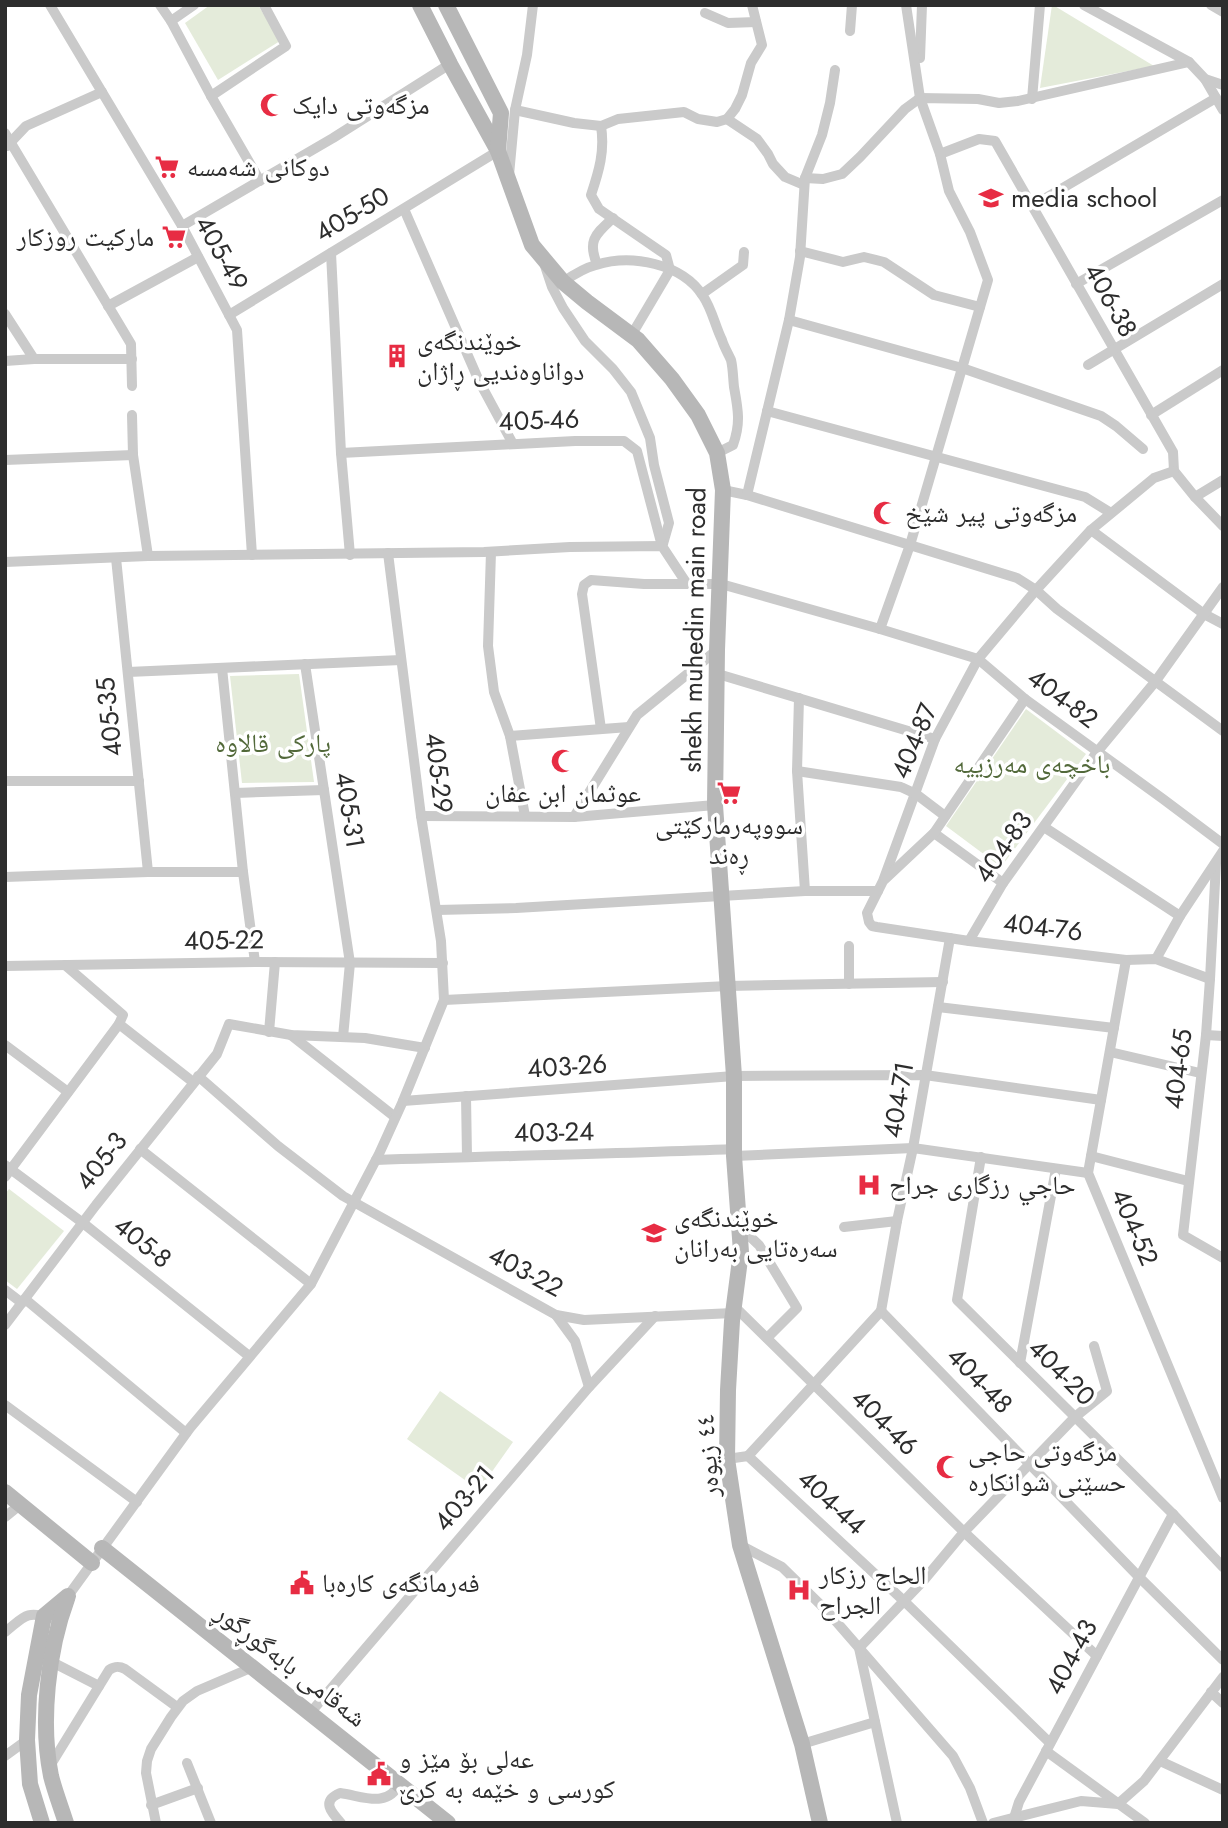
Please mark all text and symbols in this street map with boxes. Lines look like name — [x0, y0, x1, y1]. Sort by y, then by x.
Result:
place label: مزگەوتی دایک — [292, 86, 430, 124]
mosque icon: مزگەوتی دایک — [258, 91, 286, 119]
place label: دوکانی شەمسە — [187, 148, 330, 186]
supermarket icon: دوکانی شەمسە — [153, 153, 181, 181]
street label: 405-50 — [307, 177, 397, 251]
place label: media school — [1011, 179, 1157, 217]
school or university icon: media school — [977, 184, 1005, 212]
street label: 405-49 — [186, 208, 258, 298]
place label: ماركيت روزكار — [16, 218, 154, 256]
supermarket icon: ماركيت روزكار — [160, 223, 188, 251]
street label: 406-38 — [1075, 256, 1147, 344]
place label: خوێندنگەی دواناوەندیی ڕاژان — [417, 322, 584, 391]
building icon: خوێندنگەی دواناوەندیی ڕاژان — [383, 342, 411, 370]
street label: 405-46 — [498, 400, 580, 440]
street label: shekh muhedin main road — [673, 487, 715, 773]
place label: مزگەوتی پیر شێخ — [905, 494, 1077, 532]
mosque icon: مزگەوتی پیر شێخ — [871, 499, 899, 527]
street label: 404-82 — [1019, 659, 1107, 737]
street label: 405-35 — [86, 675, 132, 759]
street label: 404-87 — [881, 697, 947, 785]
park label: پارکی قالاوە — [215, 724, 331, 762]
street label: 405-29 — [415, 731, 463, 815]
park label: باخچەی مەرزییە — [954, 745, 1110, 783]
mosque icon: عوثمان ابن عفان — [549, 747, 577, 775]
street label: 405-31 — [325, 769, 375, 851]
place label: عوثمان ابن عفان — [485, 774, 641, 812]
supermarket icon: سووپەرمارکێتی ڕەند — [715, 779, 743, 807]
street label: 404-83 — [965, 803, 1041, 891]
place label: سووپەرمارکێتی ڕەند — [655, 806, 803, 875]
street label: 404-76 — [1001, 903, 1085, 951]
street label: 405-22 — [183, 920, 265, 960]
street label: 404-65 — [1154, 1026, 1202, 1112]
street label: 403-26 — [526, 1044, 608, 1088]
street label: 404-71 — [873, 1059, 923, 1141]
street label: 403-24 — [513, 1112, 595, 1152]
street label: 405-3 — [66, 1124, 136, 1198]
place label: حاجي رزگارى جراح — [889, 1166, 1075, 1206]
hospital icon: حاجي رزگارى جراح — [855, 1171, 883, 1199]
street label: 404-52 — [1102, 1182, 1168, 1272]
place label: خوێندنگەی سەرەتایی بەرانان — [674, 1199, 838, 1267]
street label: 405-8 — [106, 1207, 180, 1277]
school or university icon: خوێندنگەی سەرەتایی بەرانان — [640, 1219, 668, 1247]
street label: 403-22 — [482, 1235, 570, 1307]
street label: 404-20 — [1020, 1330, 1104, 1414]
street label: 404-48 — [938, 1338, 1022, 1422]
street label: 404-46 — [843, 1380, 927, 1464]
street label: ٤٤ زیوەر — [685, 1413, 729, 1500]
place label: مزگەوتی حاجی حسێنی شوانکارە — [968, 1433, 1126, 1501]
mosque icon: مزگەوتی حاجی حسێنی شوانکارە — [934, 1453, 962, 1481]
street label: 403-21 — [424, 1457, 504, 1539]
street label: 404-44 — [789, 1460, 875, 1544]
place label: الحاج رزكار الجراح — [818, 1556, 926, 1624]
place label: فەرمانگەی کارەبا — [322, 1564, 480, 1602]
public building icon: فەرمانگەی کارەبا — [288, 1569, 316, 1597]
hospital icon: الحاج رزكار الجراح — [785, 1576, 813, 1604]
street label: شەقامی بابەگوڕگوڕ — [206, 1593, 375, 1737]
street label: 404-43 — [1035, 1612, 1107, 1702]
place label: عەلی بۆ مێز و کورسی و خێمە بە کرێ — [399, 1740, 615, 1808]
public building icon: عەلی بۆ مێز و کورسی و خێمە بە کرێ — [365, 1760, 393, 1788]

